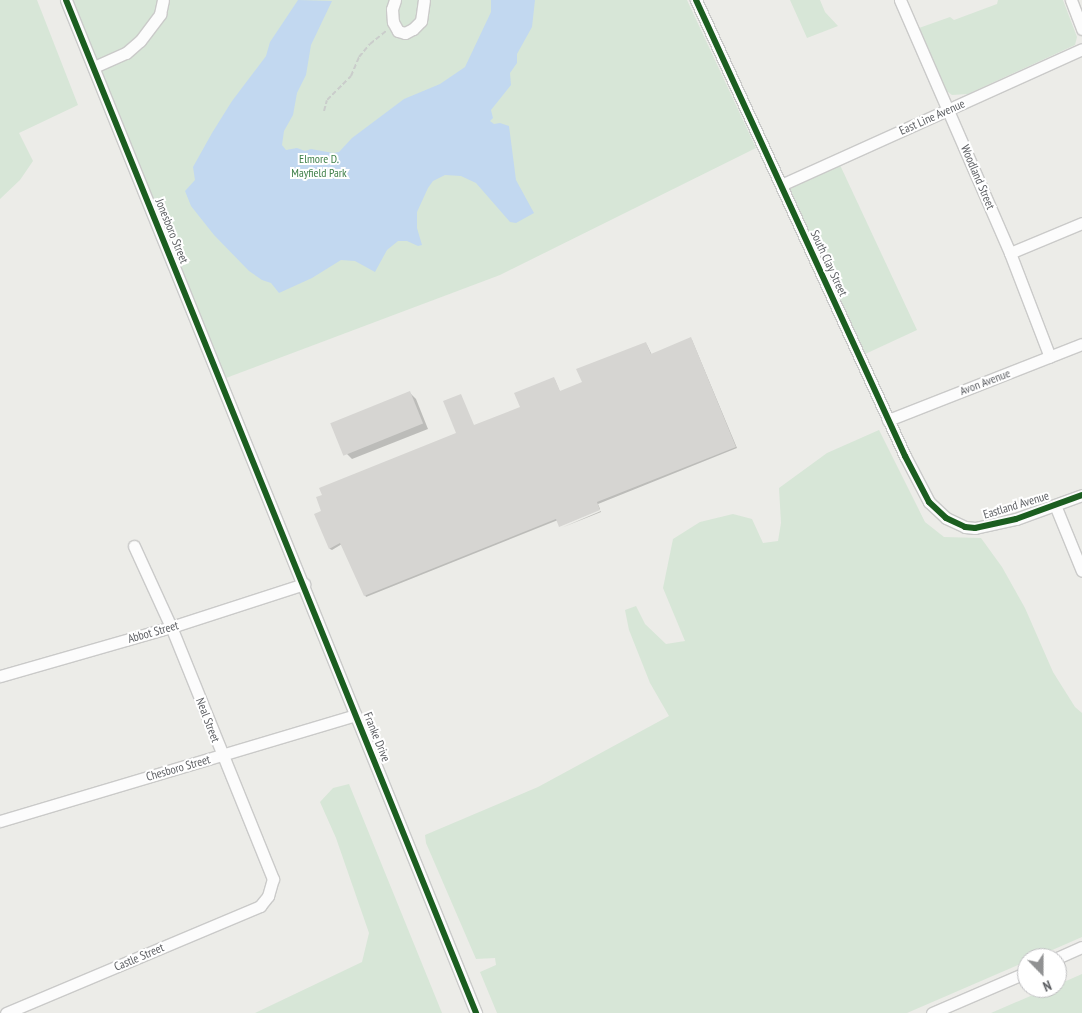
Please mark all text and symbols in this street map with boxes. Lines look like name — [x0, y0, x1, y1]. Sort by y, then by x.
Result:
street label: East Line Avenue — [897, 96, 967, 138]
street label: Woodland Street — [958, 143, 998, 211]
park label: Elmore D. Mayfield Park — [291, 152, 347, 180]
street label: Jonesboro Street — [152, 196, 192, 266]
street label: South Clay Street — [807, 227, 851, 299]
street label: Avon Avenue — [958, 366, 1012, 398]
street label: Eastland Avenue — [981, 488, 1051, 522]
street label: Abbot Street — [126, 618, 180, 646]
street label: Neal Street — [193, 696, 223, 744]
street label: Franke Drive — [361, 710, 393, 764]
street label: Chesboro Street — [144, 752, 212, 784]
street label: Castle Street — [112, 940, 166, 974]
north arrow — [1017, 948, 1067, 998]
text: N — [1040, 976, 1054, 996]

